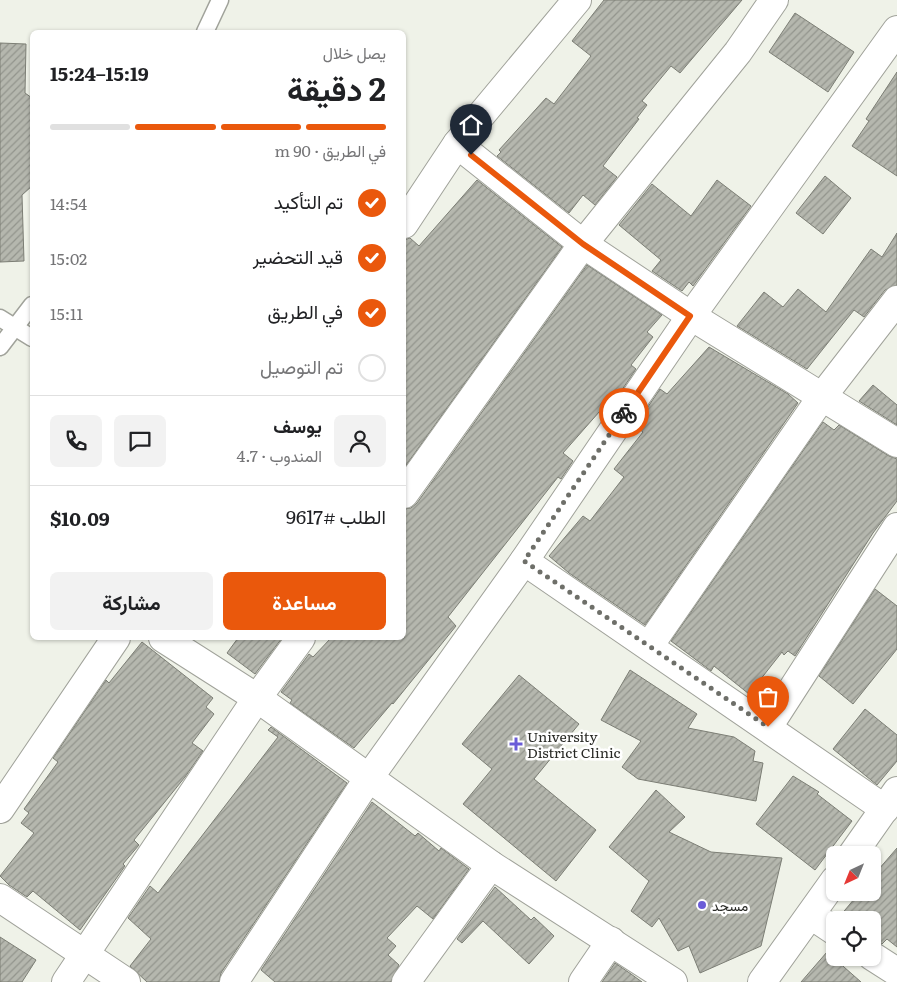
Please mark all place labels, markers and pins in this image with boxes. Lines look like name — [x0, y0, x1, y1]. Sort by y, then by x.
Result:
pin — [450, 104, 492, 155]
pin — [747, 676, 789, 727]
place label: University District Clinic — [527, 726, 621, 762]
marker: University District Clinic — [509, 737, 523, 751]
place label: مسجد — [712, 895, 748, 915]
marker: مسجد — [696, 899, 708, 911]

